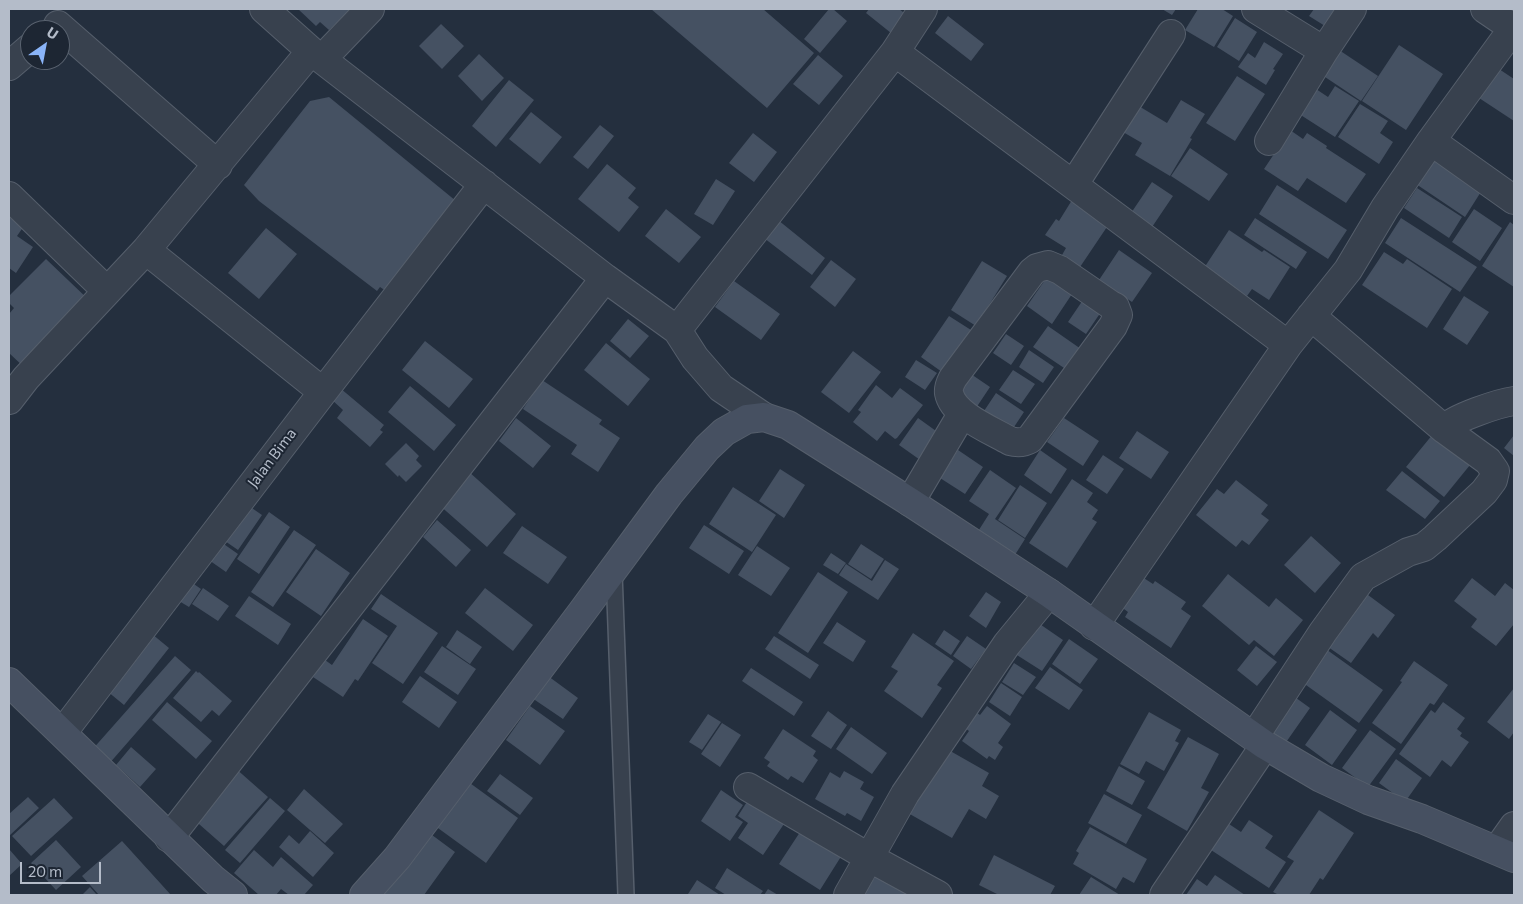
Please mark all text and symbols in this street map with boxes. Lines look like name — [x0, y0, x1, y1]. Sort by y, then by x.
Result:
north arrow — [20, 20, 70, 70]
text: U — [44, 23, 62, 43]
street label: Jalan Bima — [244, 425, 300, 491]
scale bar — [22, 852, 104, 884]
text: 20 m — [28, 862, 62, 880]

